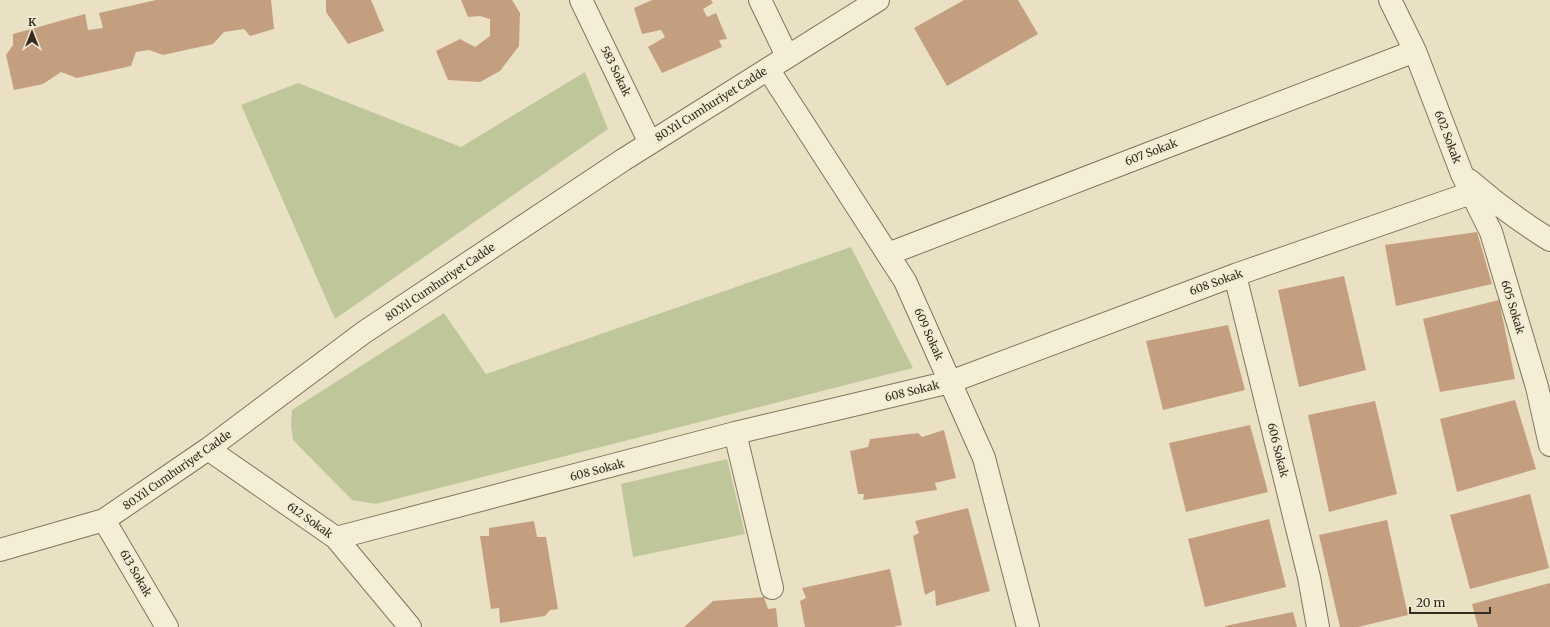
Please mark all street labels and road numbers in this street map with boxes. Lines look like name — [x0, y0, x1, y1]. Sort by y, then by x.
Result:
street label: 583 Sokak — [598, 44, 634, 98]
street label: 80.Yıl Cumhuriyet Cadde — [652, 64, 770, 144]
street label: 602 Sokak — [1432, 109, 1464, 165]
street label: 607 Sokak — [1123, 136, 1179, 168]
street label: 80.Yıl Cumhuriyet Cadde — [382, 240, 498, 324]
street label: 608 Sokak — [1187, 266, 1245, 298]
street label: 605 Sokak — [1498, 279, 1528, 336]
street label: 609 Sokak — [911, 306, 947, 362]
street label: 608 Sokak — [883, 377, 941, 405]
street label: 606 Sokak — [1264, 421, 1292, 479]
street label: 80.Yıl Cumhuriyet Cadde — [120, 427, 234, 513]
street label: 608 Sokak — [568, 456, 626, 484]
street label: 612 Sokak — [284, 499, 336, 541]
street label: 613 Sokak — [117, 547, 155, 599]

